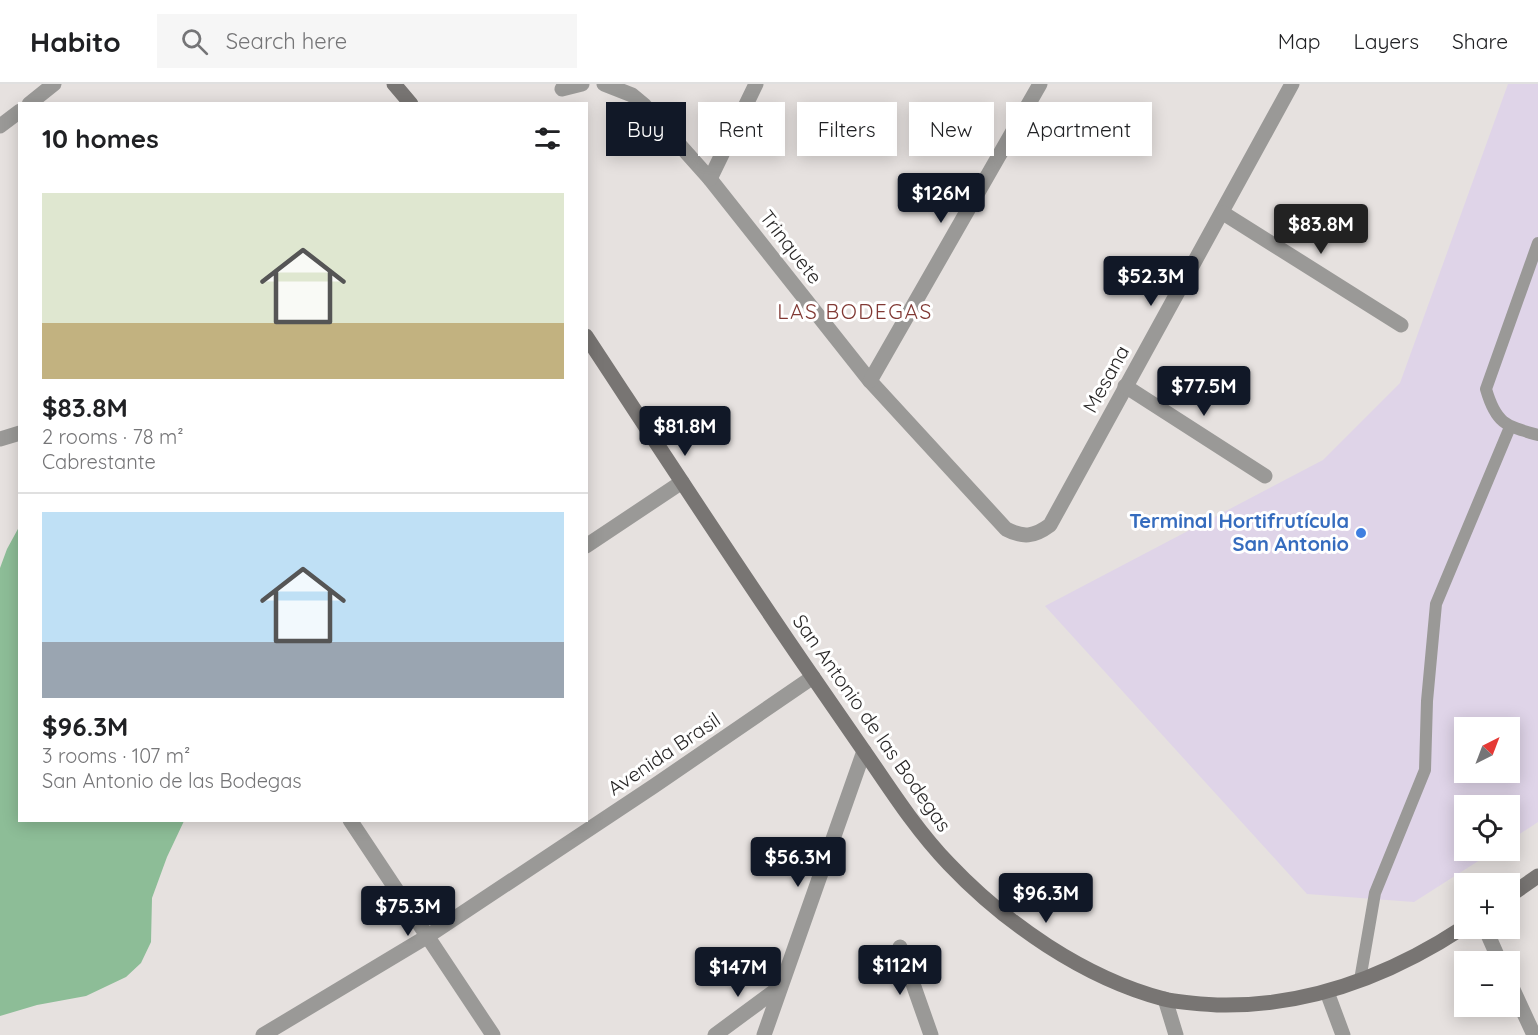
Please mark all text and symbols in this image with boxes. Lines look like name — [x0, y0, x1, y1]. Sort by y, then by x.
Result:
search box — [157, 14, 577, 68]
text: Habito — [30, 24, 121, 59]
icon: search — [178, 25, 211, 58]
text: Search here — [226, 27, 347, 55]
text: Map — [1278, 28, 1321, 54]
text: Layers — [1354, 28, 1419, 54]
text: Share — [1452, 28, 1508, 54]
chip: Buy — [606, 102, 686, 156]
chip: Rent — [698, 102, 785, 156]
chip: Filters — [797, 102, 897, 156]
chip: New — [909, 102, 994, 156]
chip: Apartment — [1006, 102, 1152, 156]
text: 10 homes — [42, 122, 159, 155]
icon: filters — [531, 122, 564, 155]
pin: $126M — [899, 173, 983, 224]
text: $126M — [912, 180, 970, 205]
pin: $83.8M — [1272, 204, 1370, 255]
street label: Trinquete — [755, 205, 828, 289]
text: $83.8M — [1288, 211, 1354, 236]
icon: home — [249, 232, 357, 340]
pin: $52.3M — [1102, 256, 1200, 307]
text: $52.3M — [1118, 263, 1184, 288]
district label: LAS BODEGAS — [777, 298, 933, 324]
street label: Mesana — [1077, 341, 1134, 417]
pin: $77.5M — [1155, 366, 1253, 417]
text: $77.5M — [1171, 373, 1237, 398]
text: $83.8M — [42, 391, 128, 424]
pin: $81.8M — [636, 406, 734, 457]
text: $81.8M — [654, 413, 717, 438]
text: 2 rooms · 78 m² — [42, 424, 184, 449]
text: Cabrestante — [42, 449, 156, 474]
place label: Terminal Hortifrutícula San Antonio — [1129, 508, 1349, 556]
marker: Terminal Hortifrutícula San Antonio — [1354, 526, 1368, 540]
icon: home — [249, 551, 357, 659]
street label: San Antonio de las Bodegas — [788, 609, 957, 836]
street label: Avenida Brasil — [603, 707, 725, 800]
text: $96.3M — [42, 710, 128, 743]
north arrow — [1454, 717, 1520, 783]
map controls — [1454, 717, 1520, 1017]
text: 3 rooms · 107 m² — [42, 743, 190, 768]
text: San Antonio de las Bodegas — [42, 768, 302, 793]
button: locate — [1454, 795, 1520, 861]
pin: $56.3M — [749, 837, 847, 888]
text: $56.3M — [765, 844, 831, 869]
pin: $96.3M — [997, 873, 1095, 924]
button: + — [1454, 873, 1520, 939]
text: $96.3M — [1013, 880, 1079, 905]
pin: $75.3M — [359, 886, 457, 937]
text: $75.3M — [375, 893, 441, 918]
pin: $112M — [858, 945, 942, 996]
pin: $147M — [696, 947, 780, 998]
button: − — [1454, 951, 1520, 1017]
text: $112M — [872, 952, 928, 977]
text: $147M — [709, 954, 767, 979]

